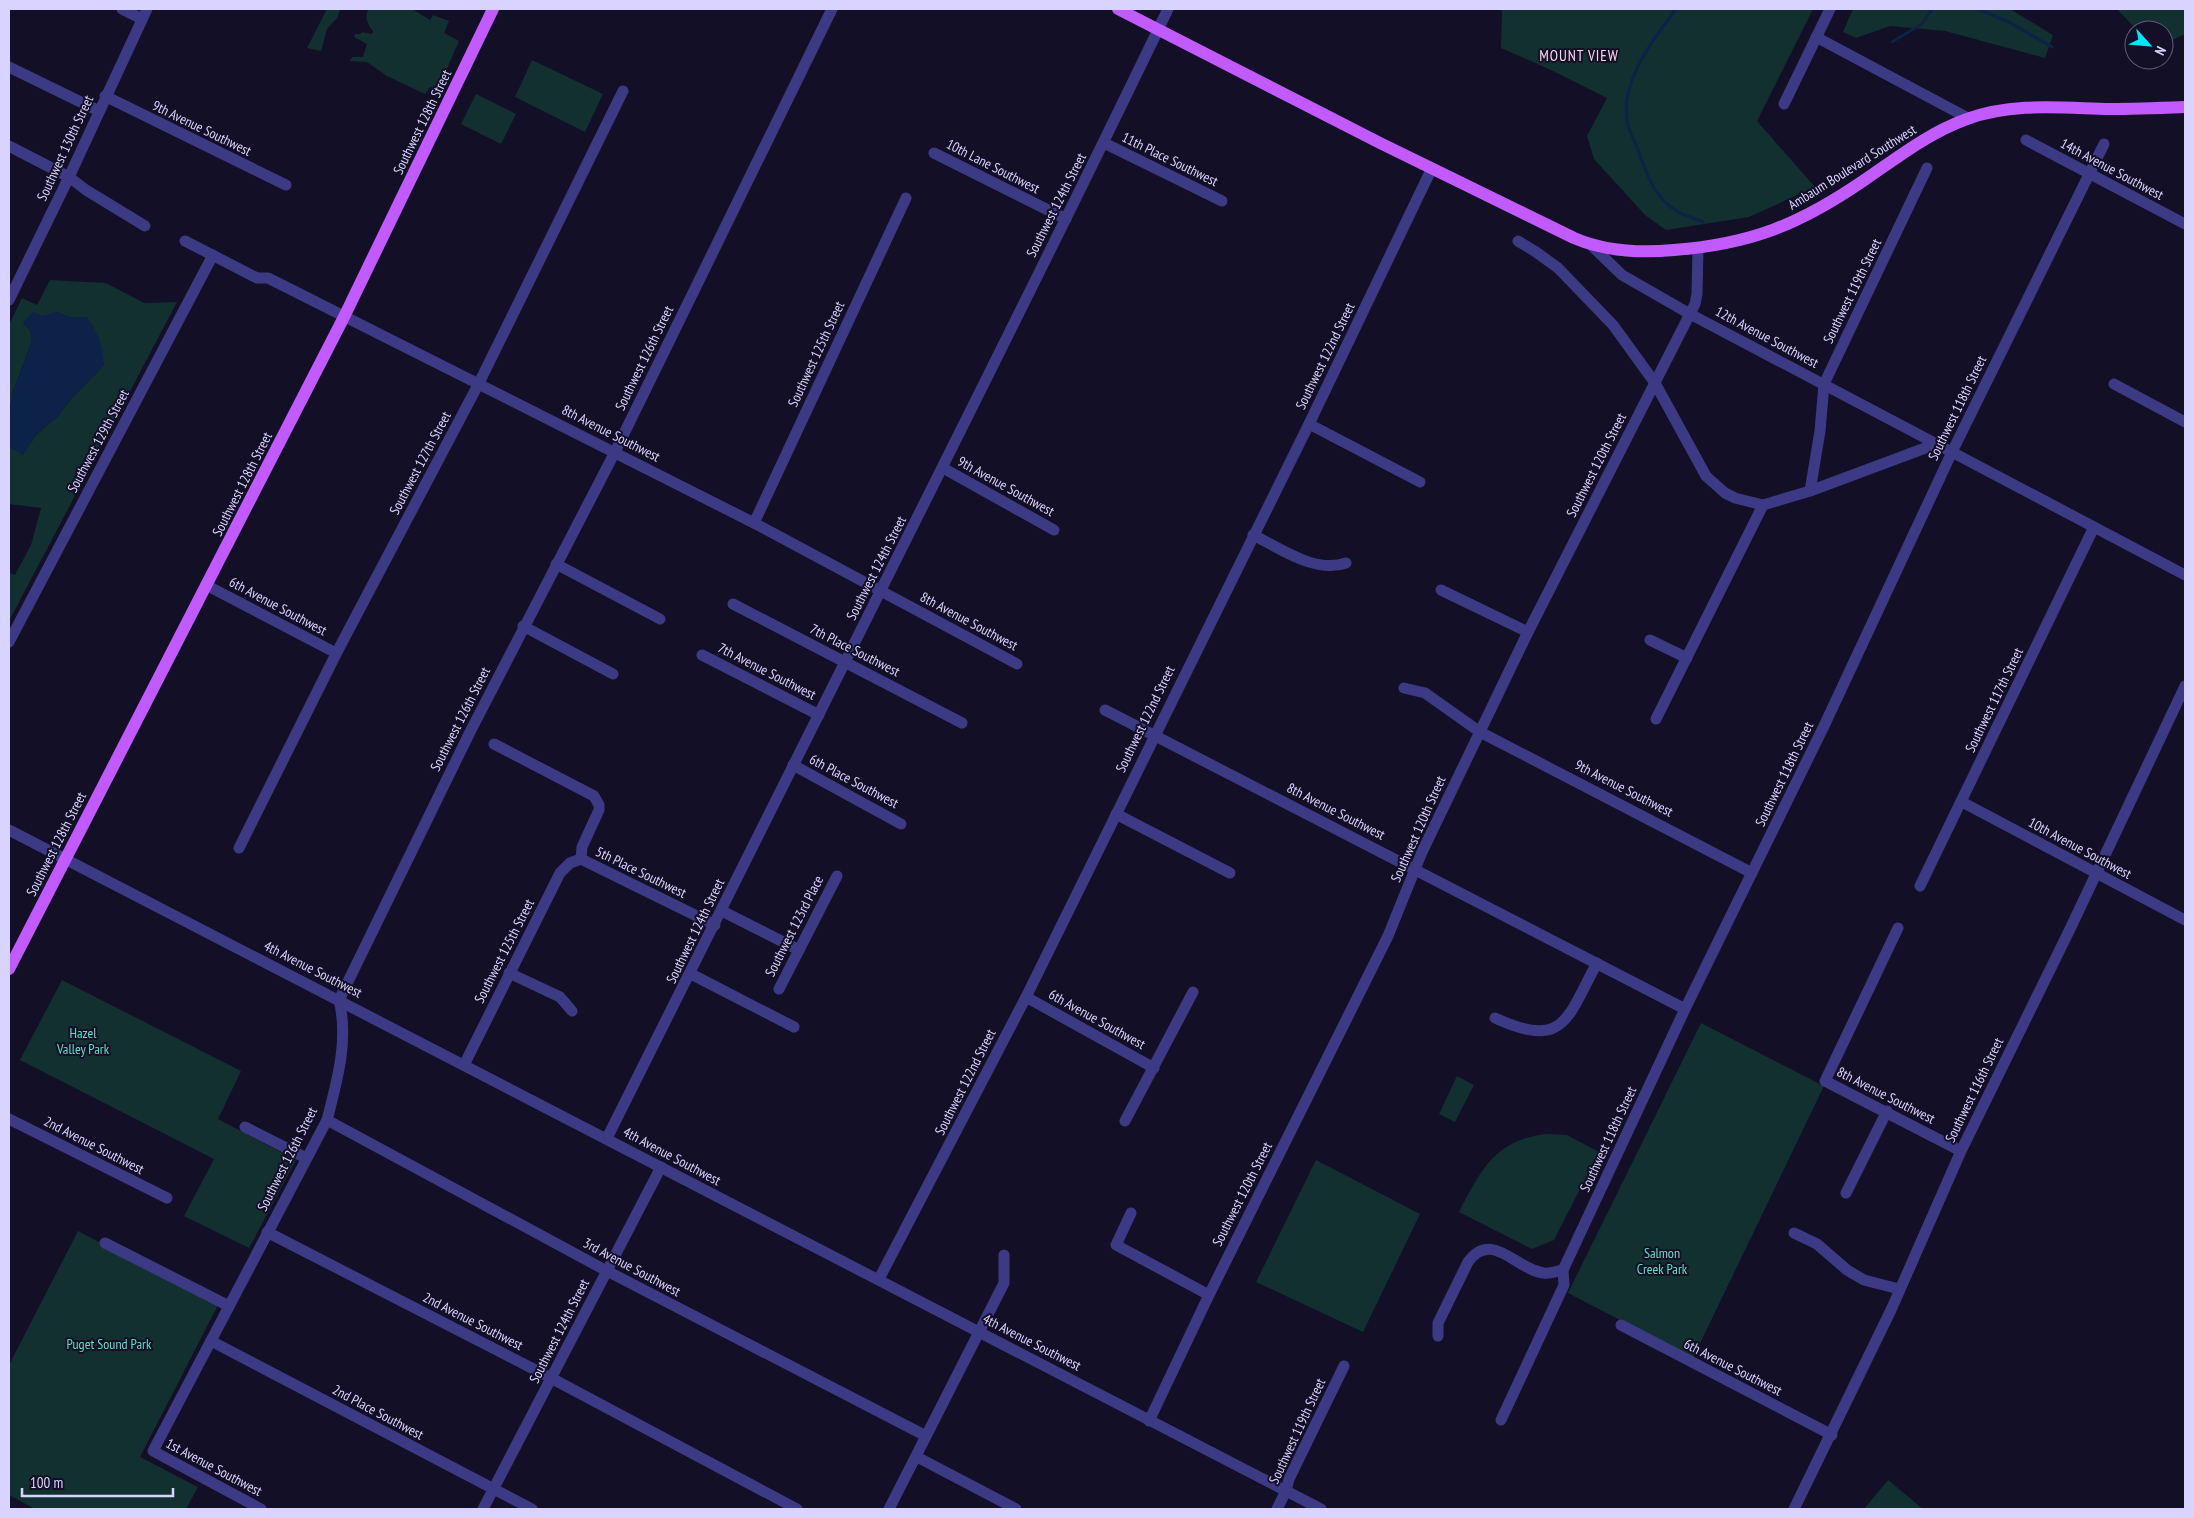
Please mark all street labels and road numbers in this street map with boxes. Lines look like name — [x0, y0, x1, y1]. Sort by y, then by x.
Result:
street label: Southwest 128th Street — [389, 66, 455, 177]
street label: Southwest 130th Street — [33, 92, 97, 204]
street label: 9th Avenue Southwest — [150, 96, 255, 160]
street label: Ambaum Boulevard Southwest — [1785, 120, 1919, 214]
street label: 11th Place Southwest — [1119, 128, 1221, 190]
street label: 14th Avenue Southwest — [2057, 134, 2167, 204]
street label: 10th Lane Southwest — [943, 135, 1043, 197]
street label: Southwest 124th Street — [1022, 150, 1090, 260]
street label: Southwest 119th Street — [1819, 235, 1885, 346]
street label: Southwest 125th Street — [784, 298, 848, 410]
street label: Southwest 122nd Street — [1291, 300, 1359, 412]
street label: Southwest 126th Street — [611, 302, 677, 413]
street label: 12th Avenue Southwest — [1712, 302, 1822, 372]
street label: Southwest 118th Street — [1924, 352, 1990, 463]
street label: Southwest 129th Street — [63, 386, 133, 496]
street label: 8th Avenue Southwest — [559, 400, 663, 466]
street label: Southwest 127th Street — [385, 408, 455, 518]
street label: Southwest 120th Street — [1562, 410, 1630, 520]
street label: Southwest 128th Street — [208, 429, 276, 539]
street label: 9th Avenue Southwest — [954, 452, 1058, 520]
street label: Southwest 124th Street — [842, 513, 910, 623]
street label: 6th Avenue Southwest — [226, 573, 330, 639]
street label: 8th Avenue Southwest — [917, 588, 1021, 654]
street label: 7th Place Southwest — [807, 620, 903, 680]
street label: 7th Avenue Southwest — [715, 639, 819, 704]
street label: Southwest 117th Street — [1961, 645, 2027, 755]
street label: Southwest 122nd Street — [1111, 663, 1179, 775]
street label: Southwest 126th Street — [426, 664, 494, 774]
street label: Southwest 118th Street — [1751, 718, 1817, 829]
street label: 6th Place Southwest — [806, 750, 902, 812]
street label: 9th Avenue Southwest — [1572, 755, 1676, 821]
street label: Southwest 120th Street — [1387, 773, 1450, 885]
street label: 8th Avenue Southwest — [1284, 778, 1388, 844]
street label: Southwest 128th Street — [22, 789, 90, 899]
street label: 10th Avenue Southwest — [2025, 813, 2135, 883]
street label: 5th Place Southwest — [593, 842, 689, 902]
street label: Southwest 123rd Place — [761, 872, 827, 980]
street label: Southwest 124th Street — [662, 875, 728, 986]
street label: Southwest 125th Street — [470, 896, 538, 1006]
street label: 4th Avenue Southwest — [261, 936, 365, 1002]
street label: 6th Avenue Southwest — [1045, 985, 1149, 1053]
street label: Southwest 122nd Street — [931, 1026, 1000, 1138]
street label: Southwest 116th Street — [1941, 1034, 2007, 1145]
street label: 8th Avenue Southwest — [1834, 1062, 1938, 1128]
street label: Southwest 118th Street — [1576, 1083, 1640, 1195]
street label: Southwest 126th Street — [253, 1104, 321, 1214]
street label: 2nd Avenue Southwest — [41, 1112, 147, 1178]
street label: 4th Avenue Southwest — [620, 1123, 724, 1189]
street label: Southwest 120th Street — [1208, 1139, 1276, 1249]
street label: 3rd Avenue Southwest — [580, 1234, 684, 1300]
street label: Southwest 124th Street — [525, 1276, 593, 1386]
street label: 2nd Avenue Southwest — [420, 1288, 526, 1354]
street label: 4th Avenue Southwest — [980, 1309, 1084, 1375]
street label: 6th Avenue Southwest — [1681, 1334, 1785, 1400]
street label: Southwest 119th Street — [1265, 1375, 1329, 1487]
street label: 2nd Place Southwest — [329, 1380, 427, 1444]
street label: 1st Avenue Southwest — [163, 1434, 265, 1500]

